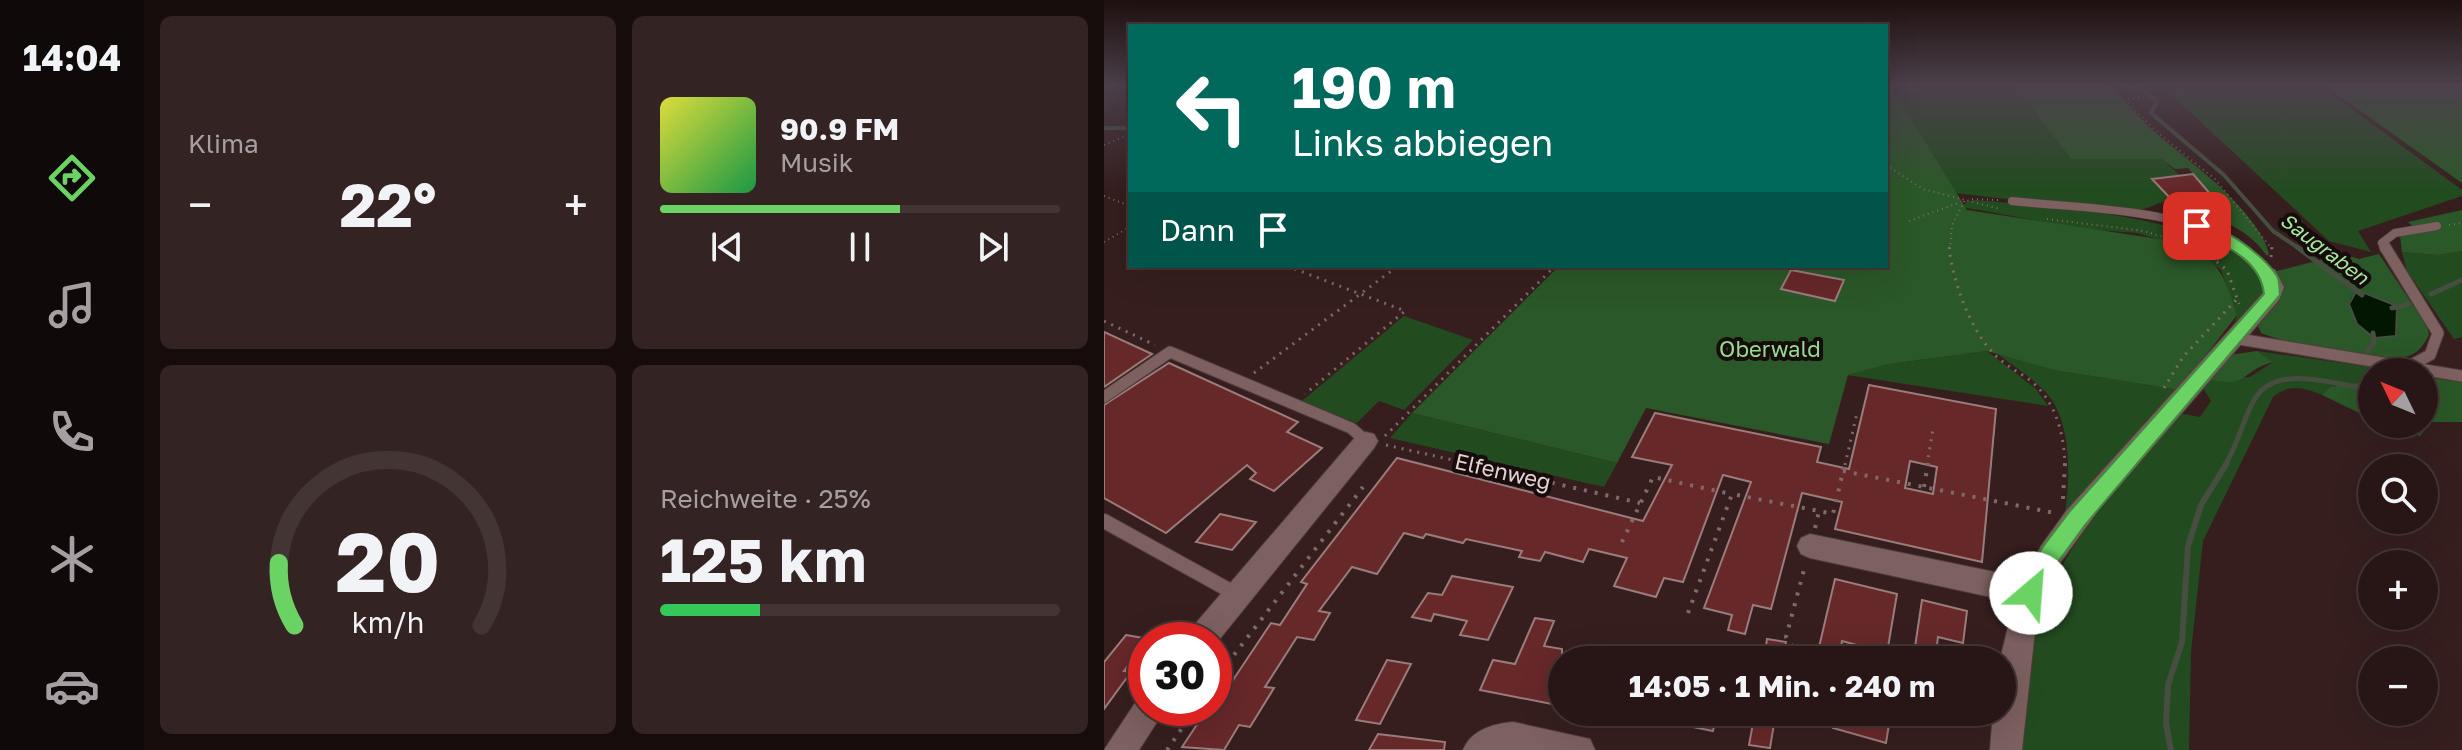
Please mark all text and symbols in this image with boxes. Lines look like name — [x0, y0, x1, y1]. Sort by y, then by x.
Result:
text: 14:04 — [23, 36, 121, 79]
text: 190 m — [1292, 53, 1456, 120]
icon: left — [1160, 56, 1264, 160]
text: 90.9 FM — [780, 111, 899, 147]
text: Links abbiegen — [1292, 121, 1553, 164]
text: Klima — [188, 128, 259, 159]
text: Musik — [780, 147, 854, 178]
icon: directions — [44, 150, 100, 206]
text: 22° — [340, 168, 436, 240]
text: − — [188, 178, 212, 231]
text: + — [564, 178, 588, 231]
pin — [2163, 192, 2231, 260]
icon: arrive — [2175, 204, 2219, 248]
water label: Saugraben — [2276, 207, 2374, 290]
icon: arrive — [1251, 208, 1295, 252]
text: Dann — [1160, 212, 1235, 248]
icon: previous — [705, 225, 749, 269]
icon: pause — [838, 225, 882, 269]
icon: next — [971, 225, 1015, 269]
icon: music — [44, 277, 100, 333]
park label: Oberwald — [1719, 335, 1821, 362]
north arrow — [2358, 358, 2438, 438]
map controls — [2358, 358, 2438, 726]
icon: phone — [44, 404, 100, 460]
street label: Elfenweg — [1452, 447, 1554, 495]
button: search — [2358, 454, 2438, 534]
text: Reichweite · 25% — [660, 483, 871, 514]
text: 20 — [336, 509, 440, 609]
text: 125 km — [660, 523, 866, 595]
icon: climate — [44, 531, 100, 587]
button: + — [2358, 550, 2438, 630]
position arrow — [1989, 551, 2073, 635]
text: km/h — [352, 605, 424, 639]
speed limit sign: 30 — [1128, 622, 1232, 726]
button: − — [2358, 646, 2438, 726]
icon: car — [44, 658, 100, 714]
text: 14:05 · 1 Min. · 240 m — [1629, 668, 1935, 704]

